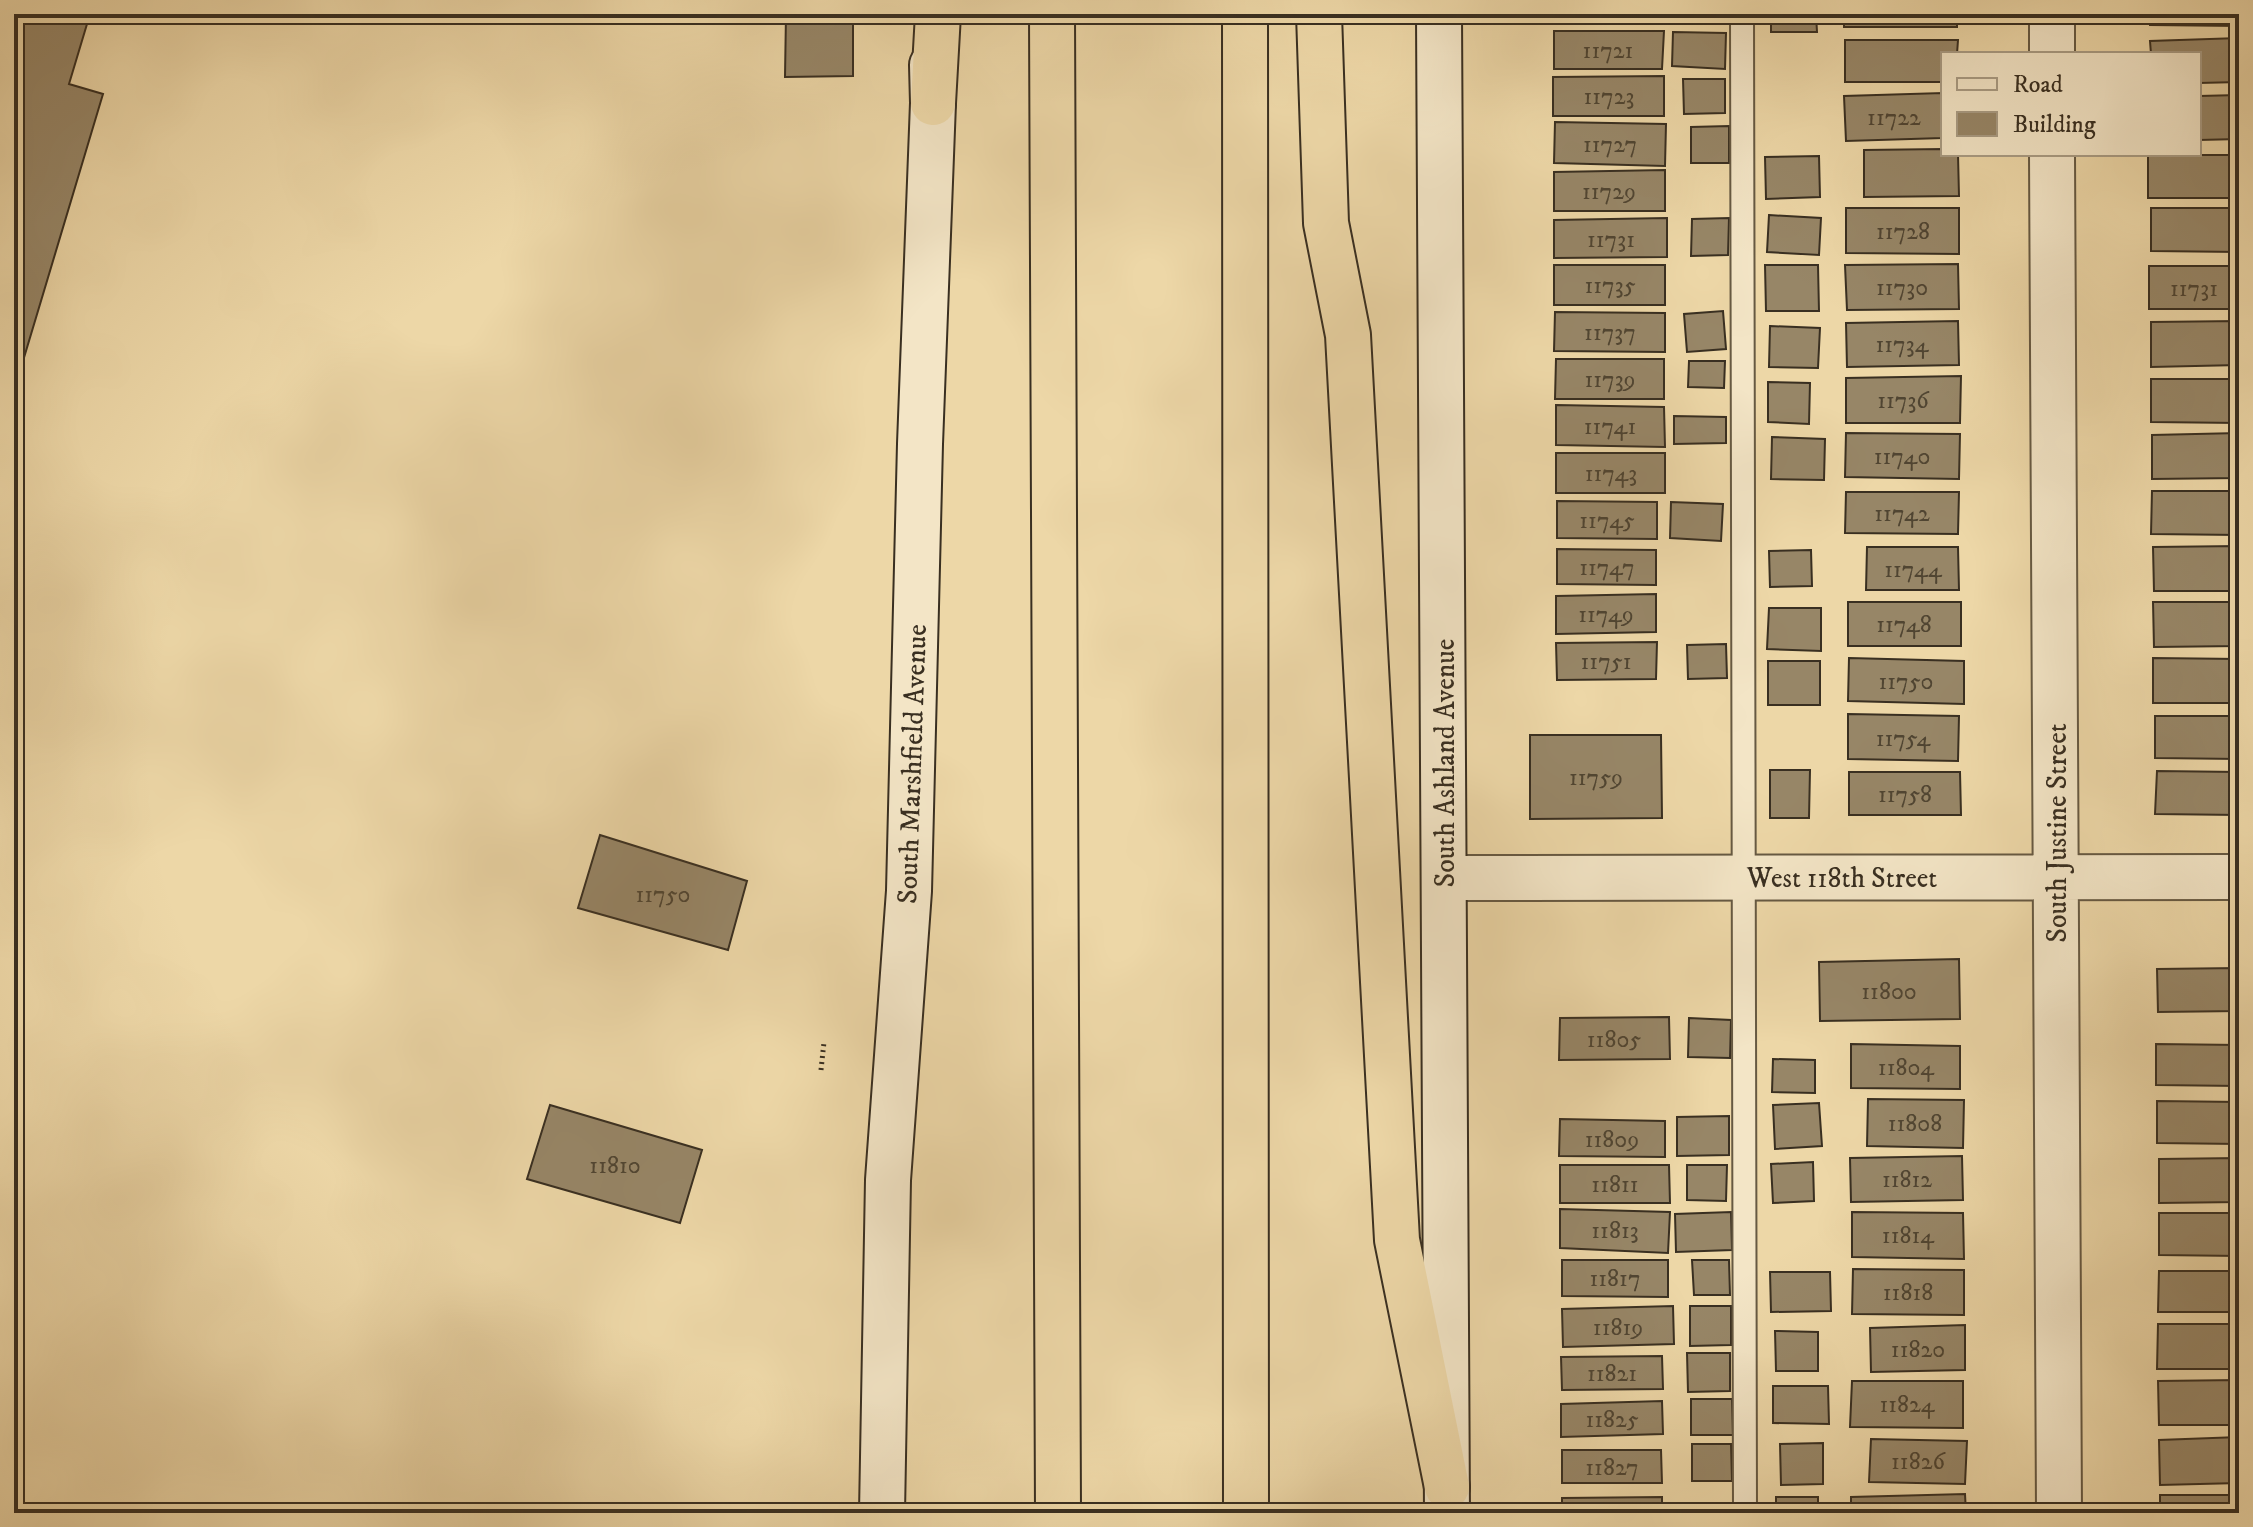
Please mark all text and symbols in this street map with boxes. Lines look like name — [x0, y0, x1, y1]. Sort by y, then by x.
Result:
house number: 11721 — [1583, 36, 1633, 66]
legend — [1941, 52, 2201, 156]
text: Road — [2013, 70, 2063, 100]
house number: 11723 — [1583, 82, 1635, 112]
house number: 11722 — [1867, 103, 1921, 133]
text: Building — [2013, 110, 2096, 140]
house number: 11727 — [1583, 130, 1637, 160]
house number: 11729 — [1582, 177, 1636, 207]
house number: 11728 — [1876, 217, 1930, 247]
house number: 11731 — [1587, 225, 1635, 255]
house number: 11735 — [1584, 271, 1636, 301]
house number: 11730 — [1876, 273, 1928, 303]
house number: 11731 — [2170, 274, 2218, 304]
house number: 11737 — [1584, 318, 1636, 348]
house number: 11734 — [1875, 330, 1930, 360]
house number: 11739 — [1584, 365, 1636, 395]
house number: 11736 — [1877, 386, 1930, 416]
house number: 11741 — [1584, 412, 1636, 442]
house number: 11740 — [1874, 442, 1930, 472]
house number: 11743 — [1585, 459, 1637, 489]
house number: 11742 — [1874, 499, 1930, 529]
house number: 11745 — [1579, 506, 1635, 536]
house number: 11747 — [1579, 553, 1635, 583]
house number: 11744 — [1884, 555, 1943, 585]
house number: 11749 — [1578, 600, 1634, 630]
house number: 11748 — [1876, 610, 1932, 640]
street label: South Marshfield Avenue — [890, 624, 935, 905]
street label: South Ashland Avenue — [1428, 639, 1463, 887]
house number: 11751 — [1581, 647, 1631, 677]
house number: 11750 — [1878, 667, 1934, 697]
street label: South Justine Street — [2040, 723, 2075, 943]
house number: 11754 — [1876, 724, 1932, 754]
house number: 11759 — [1569, 763, 1623, 793]
house number: 11758 — [1878, 780, 1932, 810]
street label: West 118th Street — [1746, 861, 1937, 896]
house number: 11750 — [635, 880, 691, 910]
house number: 11800 — [1861, 977, 1917, 1007]
house number: 11805 — [1587, 1025, 1641, 1055]
house number: 11804 — [1878, 1053, 1935, 1083]
house number: 11808 — [1888, 1109, 1942, 1139]
house number: 11809 — [1585, 1125, 1639, 1155]
house number: 11810 — [589, 1151, 641, 1181]
house number: 11812 — [1882, 1165, 1932, 1195]
house number: 11811 — [1591, 1170, 1639, 1200]
house number: 11813 — [1591, 1216, 1639, 1246]
house number: 11814 — [1882, 1221, 1935, 1251]
house number: 11817 — [1589, 1264, 1641, 1294]
house number: 11818 — [1883, 1278, 1933, 1308]
house number: 11819 — [1593, 1313, 1643, 1343]
house number: 11820 — [1891, 1335, 1945, 1365]
house number: 11821 — [1587, 1359, 1637, 1389]
house number: 11824 — [1879, 1390, 1936, 1420]
house number: 11825 — [1585, 1405, 1639, 1435]
house number: 11826 — [1891, 1447, 1946, 1477]
house number: 11827 — [1585, 1453, 1639, 1483]

